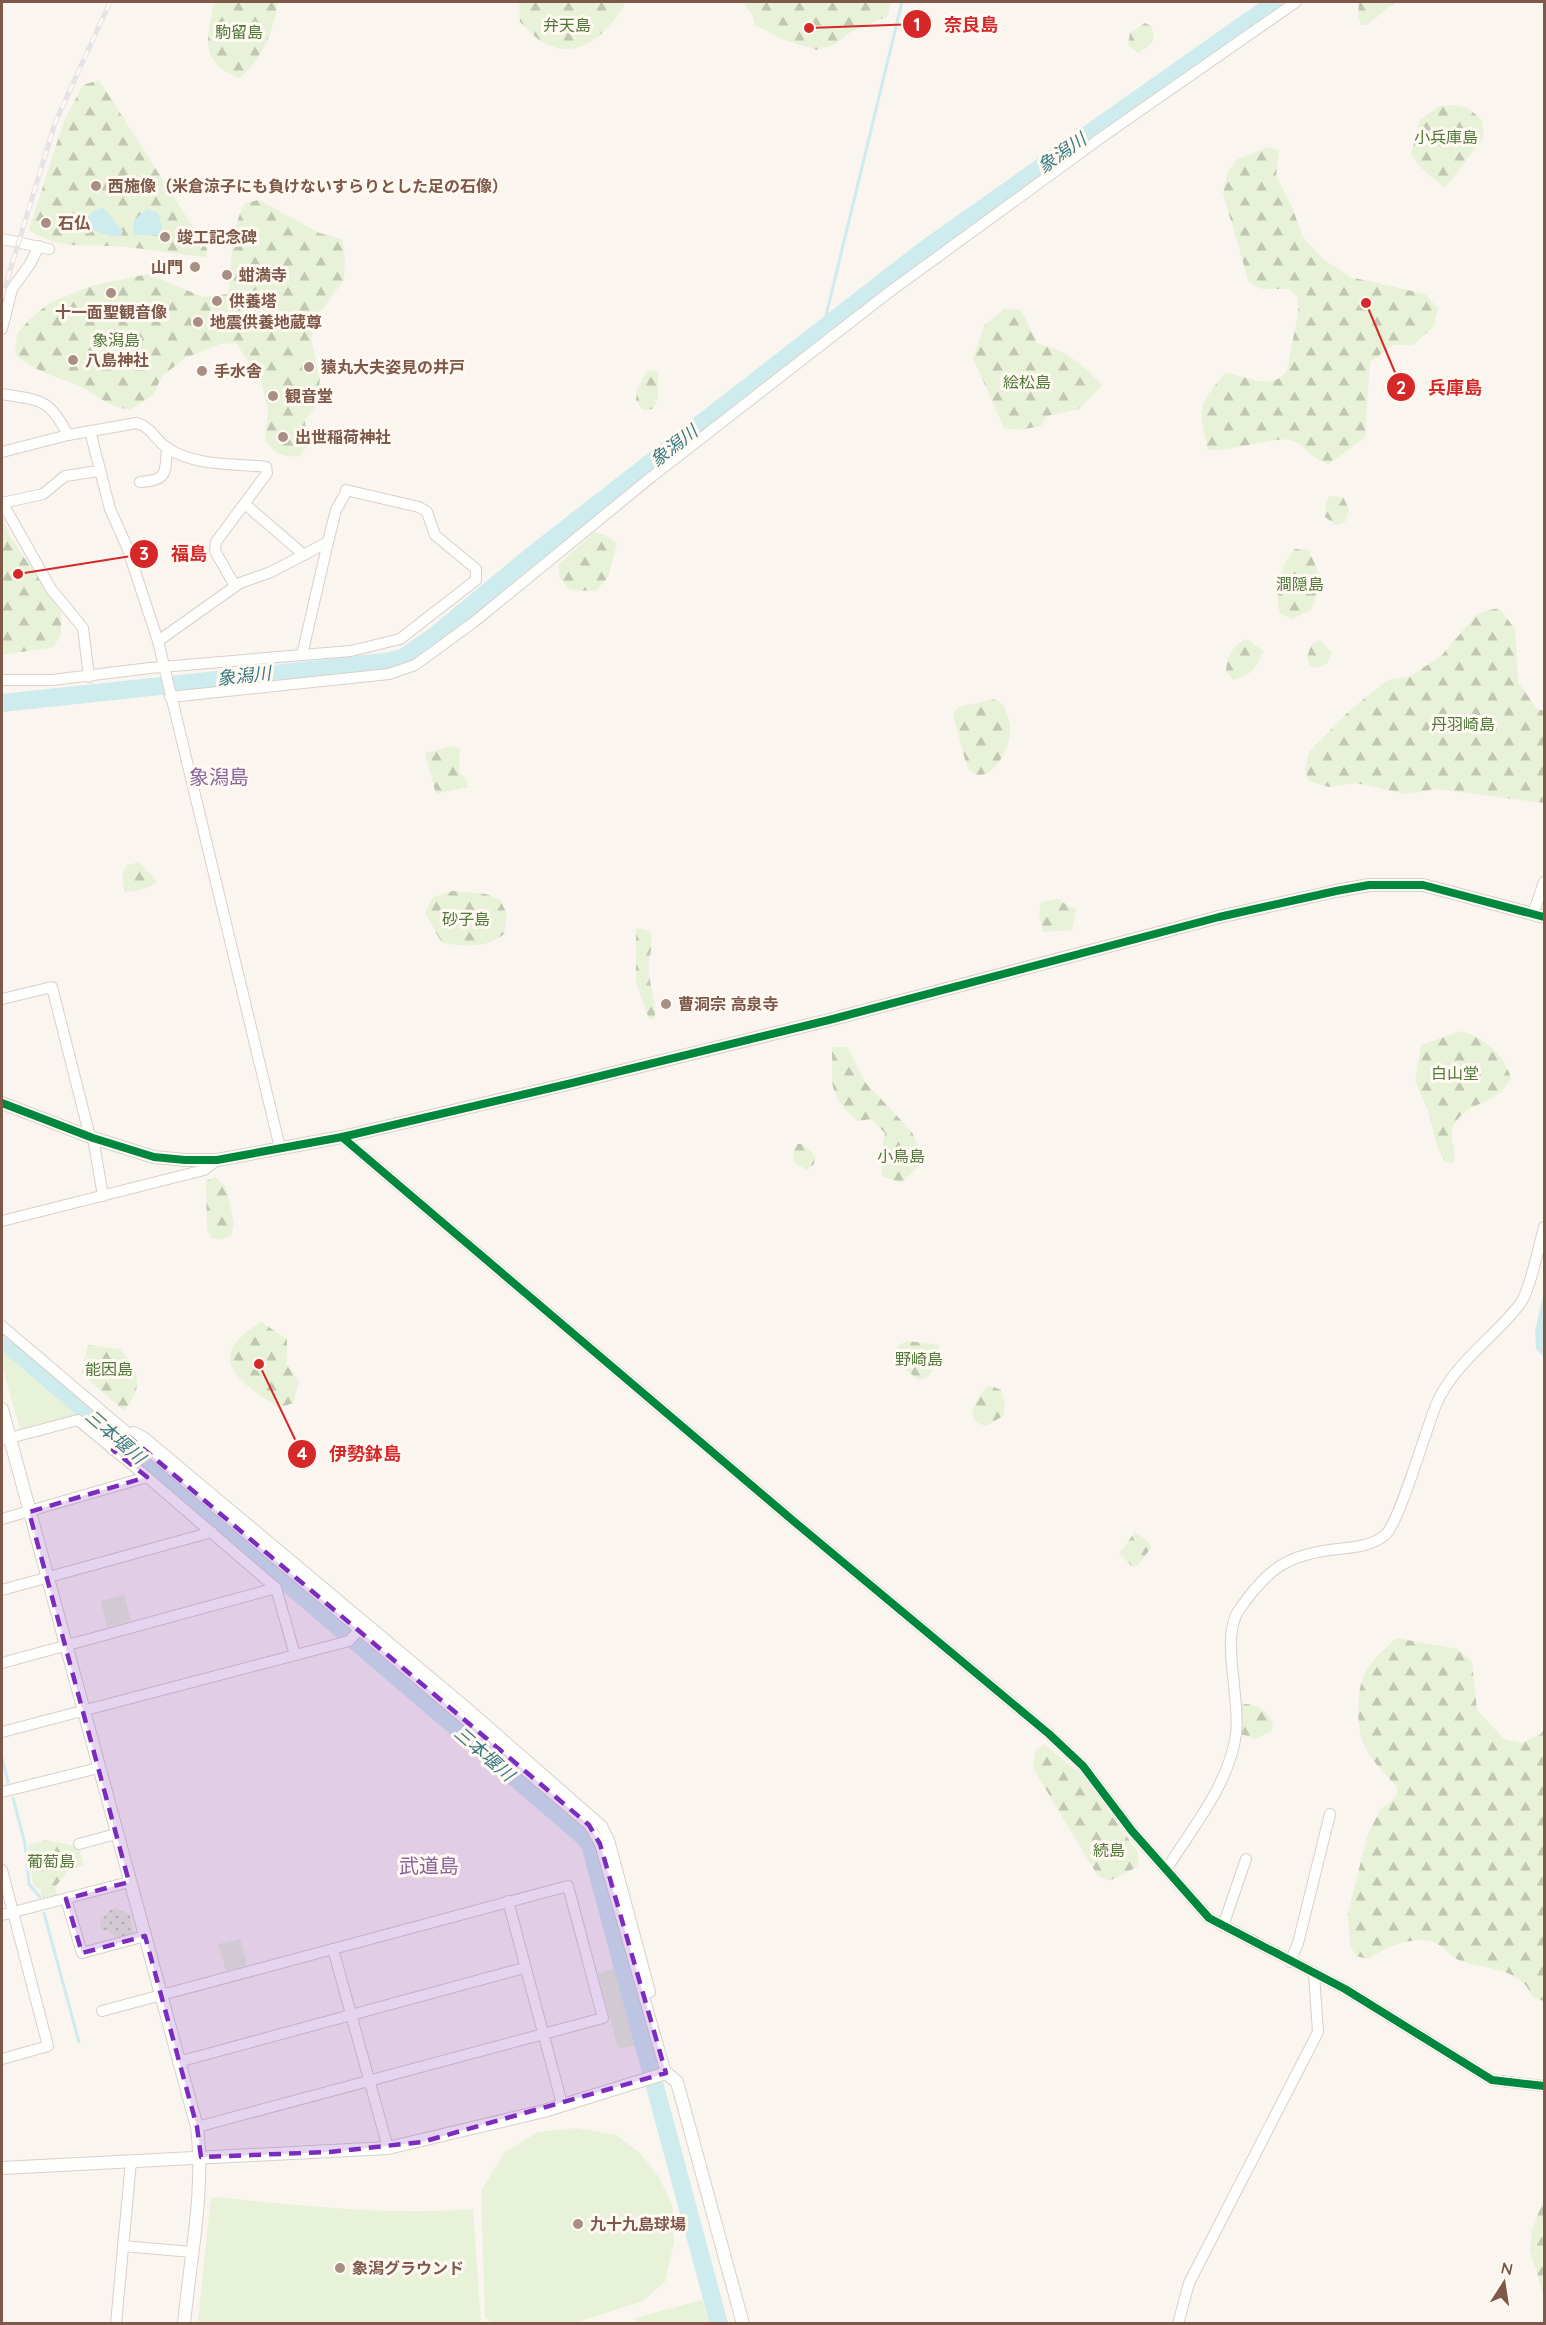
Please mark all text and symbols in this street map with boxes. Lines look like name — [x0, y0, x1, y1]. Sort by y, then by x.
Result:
callout: 奈良島 — [902, 6, 1010, 42]
text: 1 — [913, 13, 921, 36]
text: 奈良島 — [944, 13, 998, 36]
park label: 弁天島 — [543, 15, 591, 35]
park label: 駒留島 — [215, 22, 263, 42]
water label: 象潟川 — [1033, 127, 1092, 177]
park label: 小兵庫島 — [1414, 127, 1478, 147]
place label: 西施像（米倉涼子にも負けないすらりとした足の石像） — [108, 176, 508, 196]
marker: 西施像（米倉涼子にも負けないすらりとした足の石像） — [89, 179, 103, 193]
place label: 石仏 — [58, 213, 90, 233]
marker: 石仏 — [39, 216, 53, 230]
place label: 竣工記念碑 — [177, 227, 257, 247]
marker: 竣工記念碑 — [158, 230, 172, 244]
place label: 山門 — [151, 257, 183, 277]
marker: 山門 — [188, 260, 202, 274]
place label: 蚶満寺 — [239, 265, 287, 285]
marker: 蚶満寺 — [220, 268, 234, 282]
marker: 十一面聖観音像 — [104, 286, 118, 300]
place label: 供養塔 — [229, 291, 277, 311]
marker: 供養塔 — [210, 294, 224, 308]
place label: 十一面聖観音像 — [55, 302, 167, 322]
place label: 地震供養地蔵尊 — [210, 312, 322, 332]
marker: 地震供養地蔵尊 — [191, 315, 205, 329]
park label: 象潟島 — [92, 330, 140, 350]
place label: 八島神社 — [85, 350, 149, 370]
marker: 八島神社 — [66, 353, 80, 367]
place label: 猿丸大夫姿見の井戸 — [321, 357, 465, 377]
marker: 猿丸大夫姿見の井戸 — [302, 360, 316, 374]
place label: 手水舎 — [214, 361, 262, 381]
marker: 手水舎 — [195, 364, 209, 378]
callout: 兵庫島 — [1386, 369, 1494, 405]
park label: 絵松島 — [1003, 372, 1051, 392]
text: 2 — [1396, 376, 1406, 399]
text: 兵庫島 — [1428, 376, 1482, 399]
place label: 観音堂 — [285, 386, 333, 406]
marker: 観音堂 — [266, 389, 280, 403]
water label: 象潟川 — [645, 419, 704, 471]
place label: 出世稲荷神社 — [295, 427, 391, 447]
marker: 出世稲荷神社 — [276, 430, 290, 444]
callout: 福島 — [129, 536, 219, 572]
text: 3 — [139, 542, 149, 565]
text: 福島 — [171, 542, 207, 565]
park label: 澗隠島 — [1276, 574, 1324, 594]
water label: 象潟川 — [216, 661, 274, 690]
park label: 丹羽崎島 — [1431, 714, 1495, 734]
district label: 象潟島 — [189, 764, 249, 789]
park label: 砂子島 — [442, 909, 490, 929]
place label: 曹洞宗 高泉寺 — [678, 994, 778, 1014]
marker: 曹洞宗 高泉寺 — [659, 997, 673, 1011]
park label: 白山堂 — [1431, 1063, 1479, 1083]
park label: 小鳥島 — [877, 1146, 925, 1166]
park label: 野崎島 — [895, 1349, 943, 1369]
park label: 能因島 — [85, 1359, 133, 1379]
water label: 三本堰川 — [81, 1404, 152, 1470]
callout: 伊勢鉢島 — [287, 1436, 413, 1472]
text: 4 — [297, 1442, 308, 1465]
text: 伊勢鉢島 — [329, 1442, 401, 1465]
water label: 三本堰川 — [450, 1721, 521, 1787]
park label: 続島 — [1093, 1840, 1125, 1860]
park label: 葡萄島 — [27, 1851, 75, 1871]
district label: 武道島 — [399, 1853, 459, 1878]
place label: 九十九島球場 — [590, 2214, 686, 2234]
marker: 九十九島球場 — [571, 2217, 585, 2231]
north arrow — [1474, 2253, 1534, 2313]
text: N — [1499, 2257, 1515, 2279]
place label: 象潟グラウンド — [352, 2258, 464, 2278]
marker: 象潟グラウンド — [333, 2261, 347, 2275]

